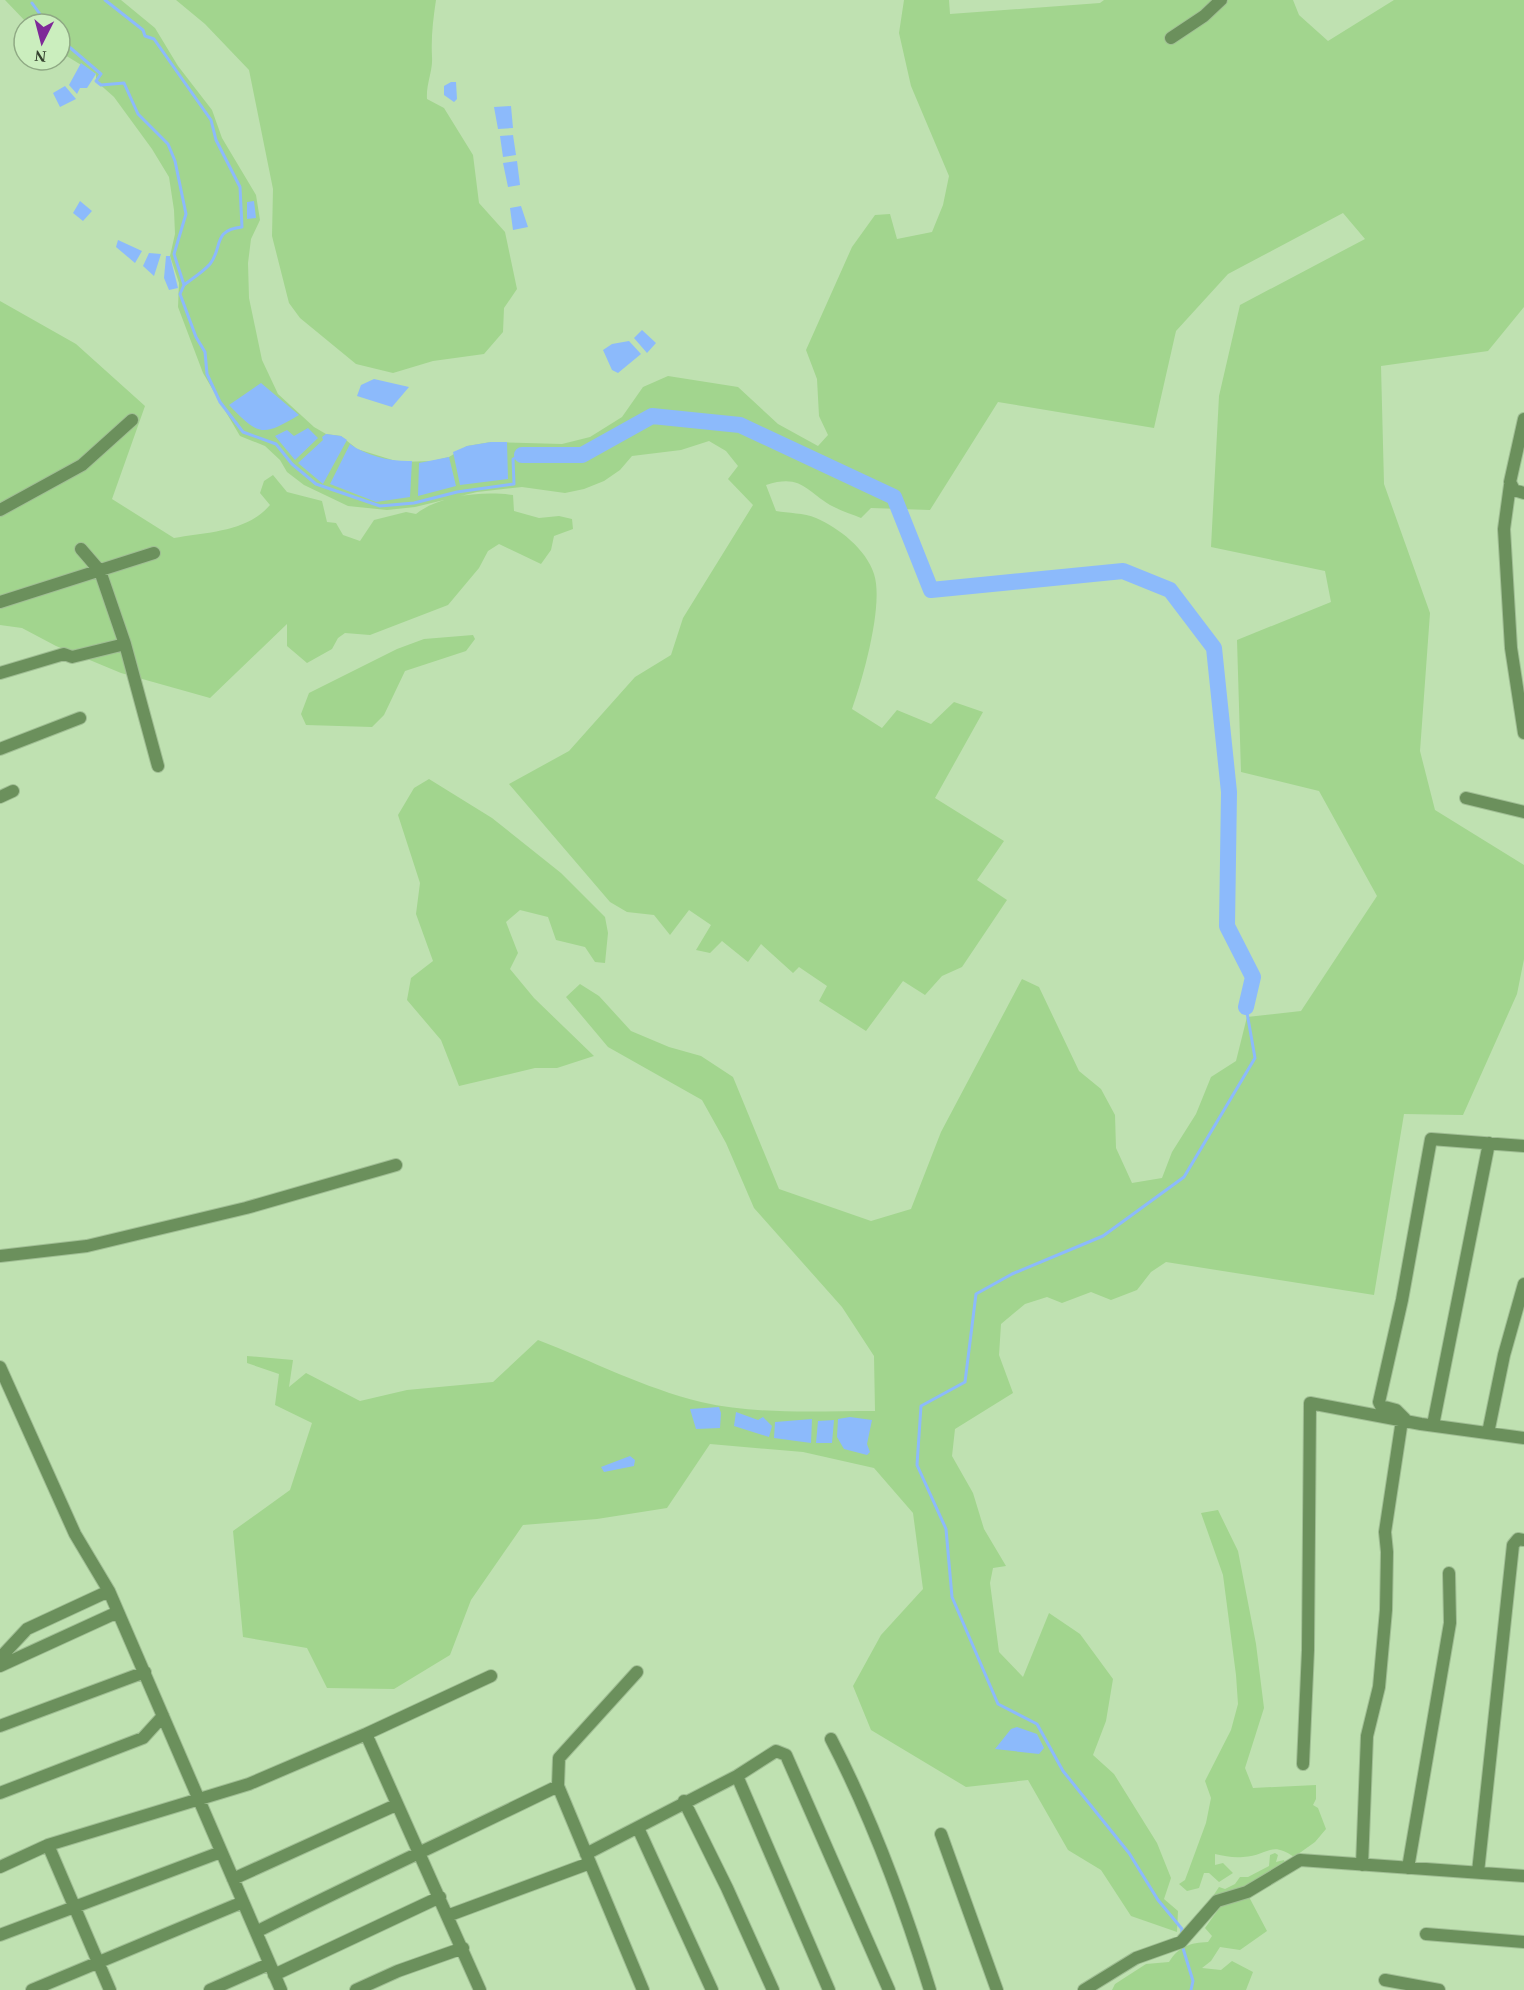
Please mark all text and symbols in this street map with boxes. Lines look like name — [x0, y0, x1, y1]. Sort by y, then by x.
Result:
north arrow — [12, 12, 72, 72]
text: N — [33, 47, 47, 65]

